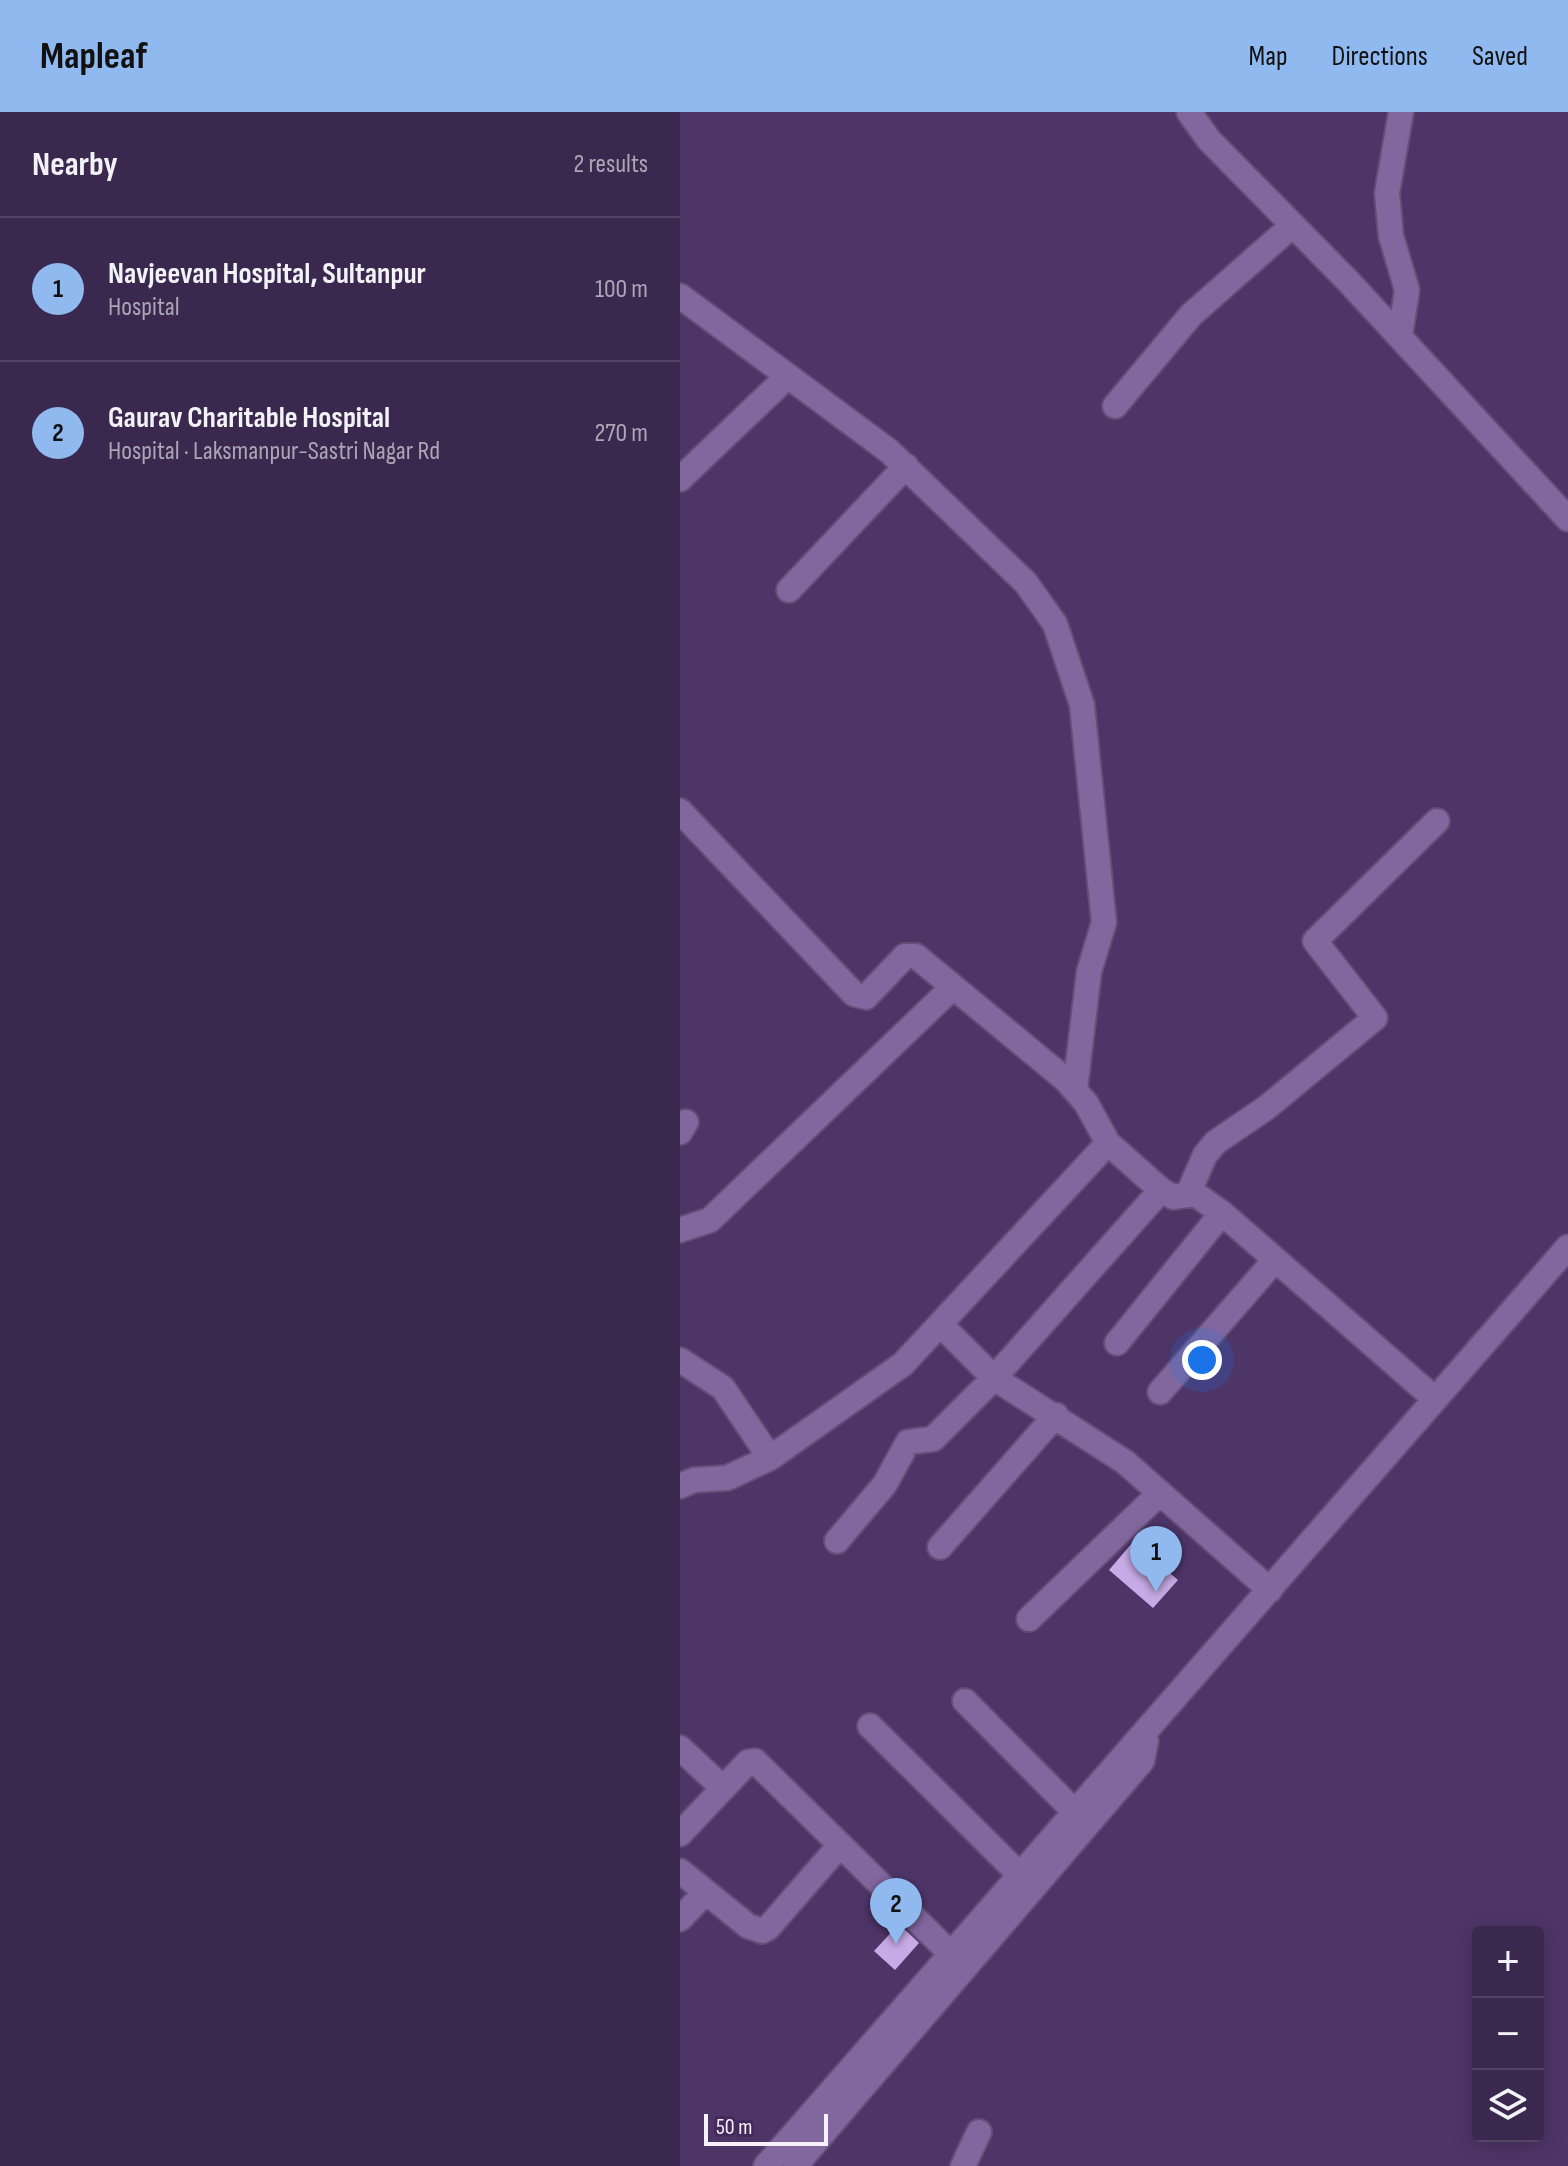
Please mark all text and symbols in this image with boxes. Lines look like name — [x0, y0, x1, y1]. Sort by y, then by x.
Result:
text: Mapleaf — [40, 34, 147, 79]
text: Map — [1249, 40, 1288, 73]
text: Directions — [1332, 40, 1428, 73]
text: Saved — [1472, 40, 1528, 73]
text: Nearby — [32, 144, 118, 185]
text: 2 results — [574, 149, 648, 180]
text: Navjeevan Hospital, Sultanpur — [108, 256, 426, 292]
text: 1 — [53, 274, 63, 305]
text: 100 m — [595, 274, 648, 305]
text: Hospital — [108, 292, 180, 323]
text: Gaurav Charitable Hospital — [108, 400, 390, 436]
text: 2 — [52, 418, 64, 449]
text: 270 m — [595, 418, 648, 449]
text: Hospital · Laksmanpur-Sastri Nagar Rd — [108, 436, 440, 467]
your location — [1182, 1340, 1222, 1380]
pin: 1 — [1130, 1526, 1182, 1592]
pin: 2 — [870, 1878, 922, 1944]
map controls — [1472, 1926, 1544, 2142]
button: + — [1472, 1926, 1544, 1998]
button: − — [1472, 1998, 1544, 2070]
button: layers — [1472, 2070, 1544, 2142]
scale bar — [704, 2110, 828, 2146]
text: 50 m — [716, 2114, 752, 2141]

